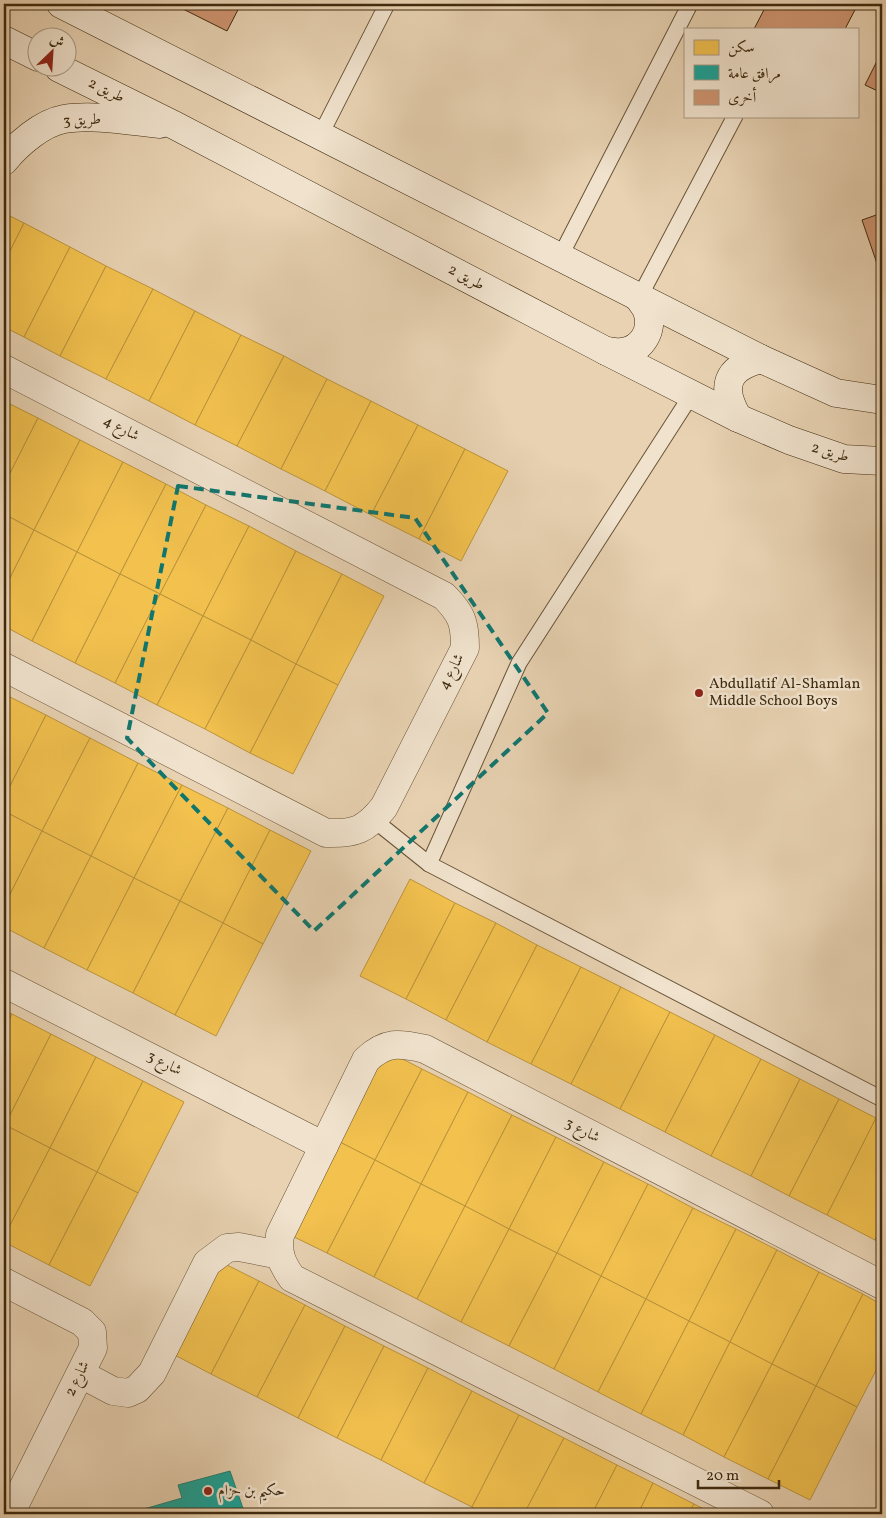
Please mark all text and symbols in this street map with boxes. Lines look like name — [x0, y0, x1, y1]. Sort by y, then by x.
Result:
north arrow — [28, 28, 78, 78]
legend — [684, 28, 858, 118]
text: ش — [47, 30, 67, 53]
text: سكن — [728, 38, 755, 59]
text: مرافق عامة — [728, 64, 781, 85]
street label: طريق 2 — [84, 73, 128, 109]
text: أخرى — [728, 86, 757, 109]
street label: طريق 3 — [62, 110, 102, 132]
street label: طريق 2 — [444, 260, 488, 296]
street label: شارع 4 — [99, 411, 143, 448]
street label: طريق 2 — [809, 438, 851, 468]
street label: شارع 4 — [434, 650, 471, 694]
place label: Abdullatif Al-Shamlan Middle School Boys — [709, 674, 861, 712]
marker: Abdullatif Al-Shamlan Middle School Boys — [693, 687, 705, 699]
street label: شارع 3 — [142, 1046, 185, 1083]
street label: شارع 3 — [560, 1113, 603, 1150]
street label: شارع 2 — [60, 1358, 96, 1401]
scale bar — [698, 1458, 780, 1490]
text: 20 m — [706, 1466, 739, 1487]
place label: حكيم بن حزام — [218, 1481, 285, 1505]
marker: حكيم بن حزام — [202, 1485, 214, 1497]

